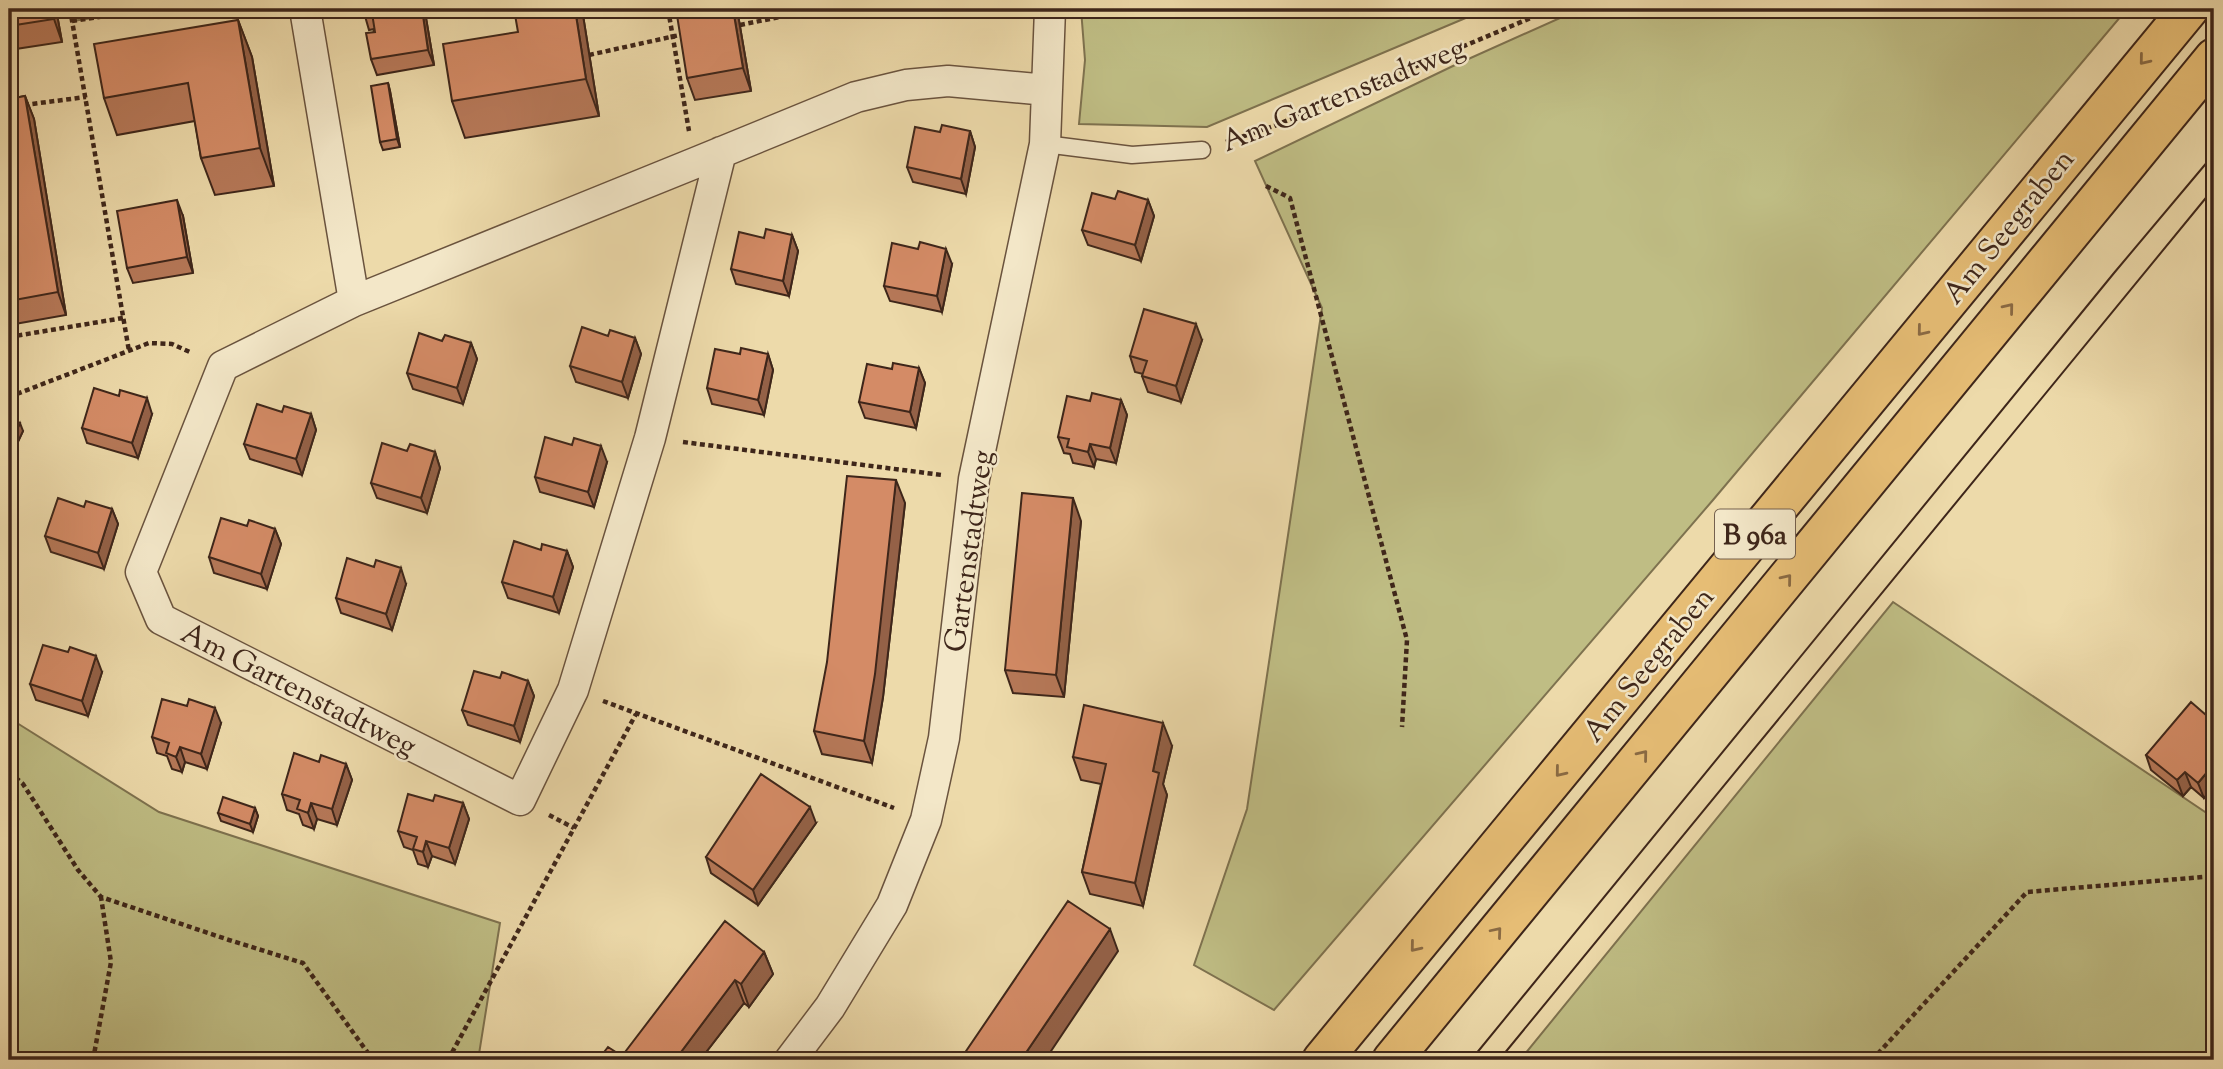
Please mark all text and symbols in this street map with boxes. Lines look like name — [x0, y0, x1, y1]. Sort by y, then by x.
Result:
street label: Am Gartenstadtweg — [1216, 28, 1472, 165]
one-way arrow — [2140, 52, 2152, 65]
street label: Am Seegraben — [1934, 140, 2086, 315]
one-way arrow — [2000, 303, 2013, 315]
one-way arrow — [1918, 322, 1930, 335]
street label: Gartenstadtweg — [935, 447, 1006, 655]
road number: B 96a — [1715, 510, 1795, 558]
one-way arrow — [1779, 574, 1791, 587]
street label: Am Seegraben — [1574, 578, 1726, 753]
street label: Am Gartenstadtweg — [173, 613, 423, 769]
one-way arrow — [1635, 750, 1647, 763]
one-way arrow — [1555, 764, 1568, 776]
one-way arrow — [1489, 927, 1502, 940]
one-way arrow — [1411, 939, 1423, 952]

